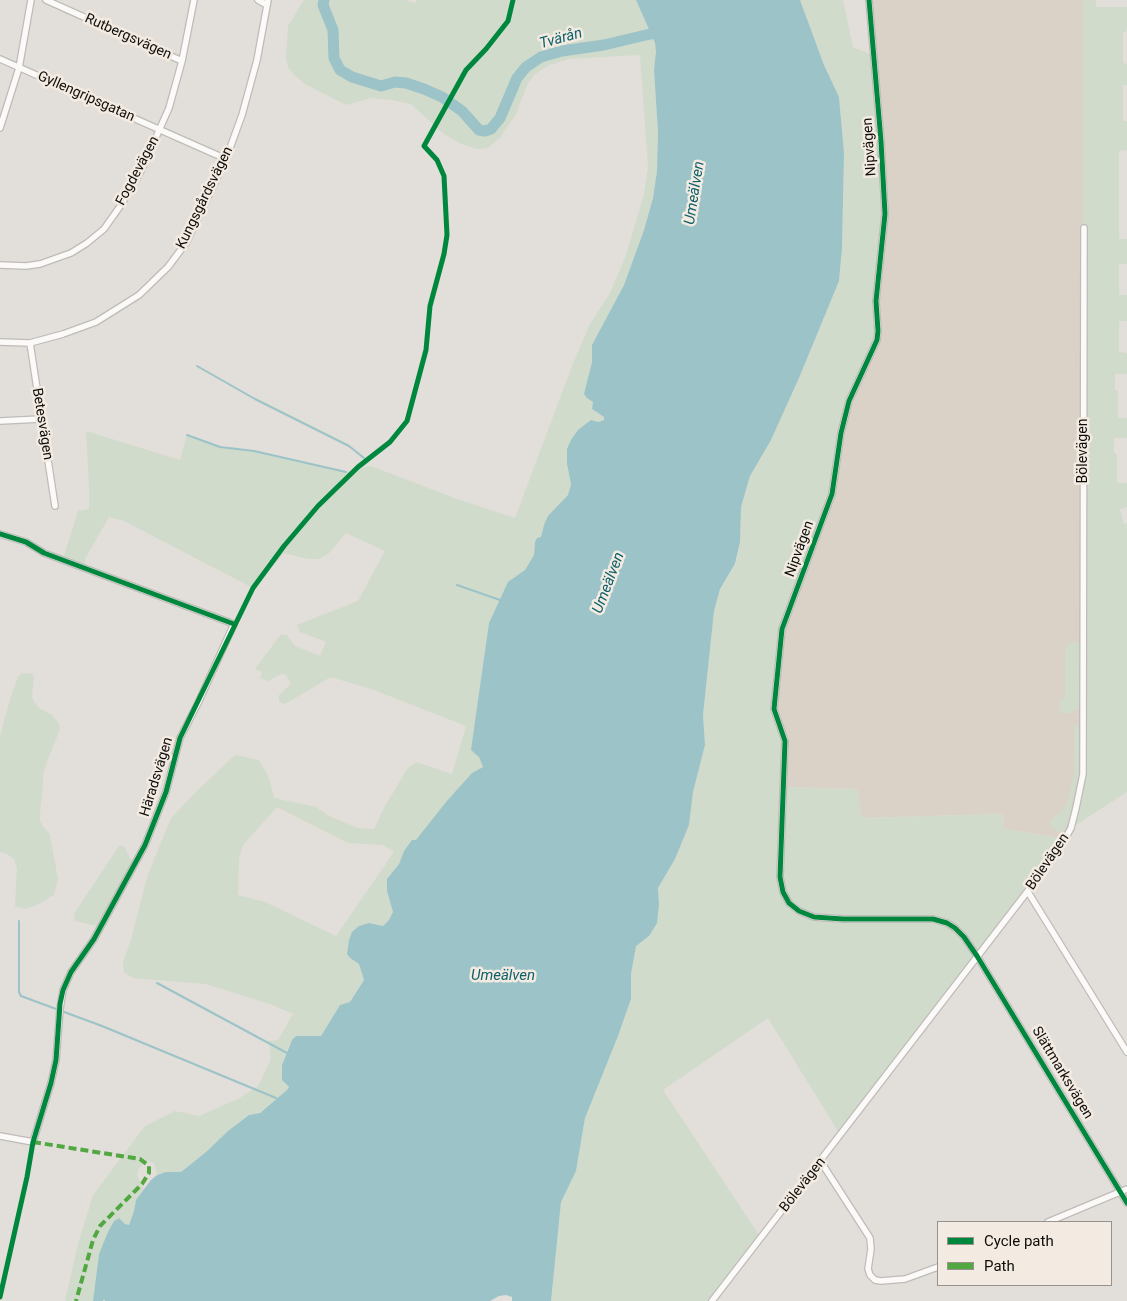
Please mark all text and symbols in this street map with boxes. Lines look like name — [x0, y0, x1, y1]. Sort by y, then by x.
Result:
street label: Rutbergsvägen — [82, 10, 174, 64]
water label: Tvärån — [538, 25, 584, 53]
street label: Gyllengripsgatan — [35, 68, 137, 126]
street label: Nipvägen — [860, 117, 880, 177]
street label: Fogdevägen — [113, 134, 163, 208]
street label: Kungsgårdsvägen — [173, 144, 237, 252]
water label: Umeälven — [681, 160, 709, 226]
street label: Betesvägen — [28, 387, 56, 461]
street label: Bölevägen — [1075, 419, 1091, 483]
street label: Nipvägen — [782, 519, 818, 579]
water label: Umeälven — [589, 550, 629, 616]
street label: Häradsvägen — [137, 735, 177, 819]
street label: Bölevägen — [1023, 830, 1073, 894]
water label: Umeälven — [471, 967, 535, 985]
street label: Slättmarksvägen — [1028, 1024, 1096, 1122]
street label: Bölevägen — [776, 1154, 830, 1216]
legend — [937, 1221, 1112, 1286]
text: Cycle path — [984, 1232, 1054, 1250]
text: Path — [984, 1257, 1015, 1275]

